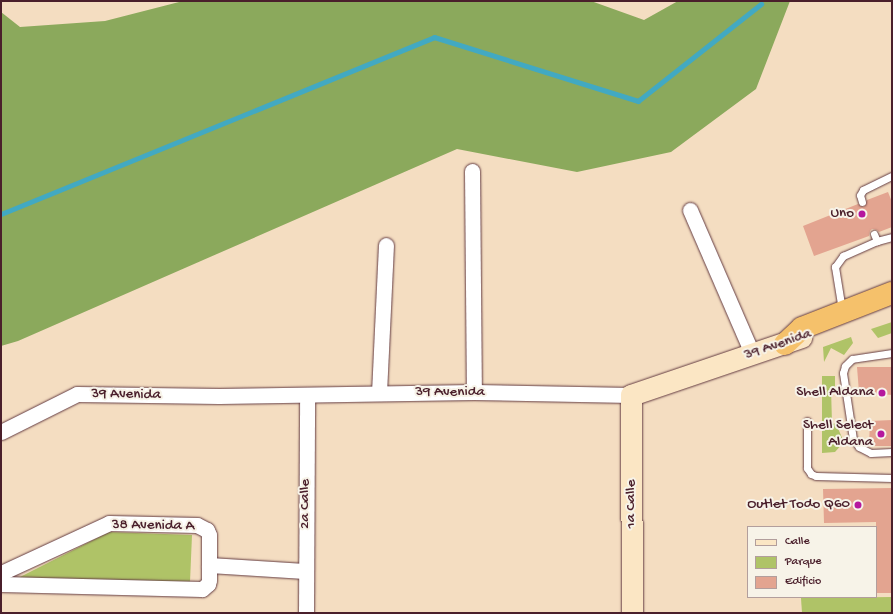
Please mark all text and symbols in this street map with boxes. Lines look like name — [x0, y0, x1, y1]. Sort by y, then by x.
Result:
place label: Uno — [830, 205, 854, 223]
marker: Uno — [857, 209, 867, 219]
street label: 39 Avenida — [742, 325, 814, 365]
street label: 39 Avenida — [415, 384, 485, 402]
place label: Shell Aldana — [796, 384, 874, 402]
street label: 39 Avenida — [91, 385, 161, 405]
marker: Shell Aldana — [877, 388, 887, 398]
place label: Shell Select Aldana — [803, 416, 873, 451]
marker: Shell Select Aldana — [876, 429, 886, 439]
street label: 2a Calle — [297, 479, 315, 529]
street label: 1a Calle — [623, 480, 641, 528]
place label: Outlet Todo Q60 — [747, 496, 850, 514]
marker: Outlet Todo Q60 — [853, 500, 863, 510]
street label: 38 Avenida A — [112, 516, 194, 536]
legend — [747, 526, 877, 598]
text: Calle — [785, 535, 810, 549]
text: Parque — [785, 555, 822, 569]
text: Edificio — [785, 575, 821, 589]

